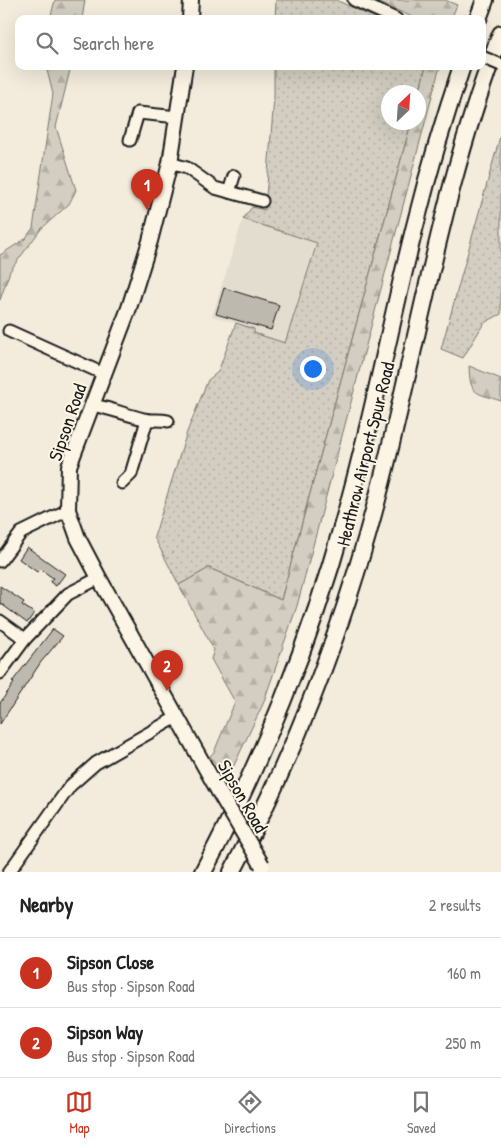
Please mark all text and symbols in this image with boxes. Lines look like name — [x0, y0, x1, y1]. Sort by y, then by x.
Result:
search box — [15, 15, 486, 70]
icon: search — [33, 29, 61, 57]
text: Search here — [73, 30, 154, 56]
north arrow — [381, 85, 426, 130]
pin: 1 — [131, 169, 163, 210]
your location — [300, 356, 326, 382]
street label: Heathrow Airport Spur Road — [330, 359, 401, 549]
street label: Sipson Road — [42, 379, 93, 464]
pin: 2 — [151, 650, 183, 691]
street label: Sipson Road — [212, 755, 275, 838]
text: Nearby — [20, 890, 73, 919]
text: 2 results — [429, 894, 481, 916]
text: Sipson Close — [67, 949, 154, 975]
text: 1 — [33, 962, 39, 984]
text: 160 m — [447, 962, 481, 984]
text: Bus stop · Sipson Road — [67, 975, 194, 997]
text: Sipson Way — [67, 1019, 143, 1045]
text: 2 — [32, 1032, 40, 1054]
text: 250 m — [445, 1032, 481, 1054]
text: Bus stop · Sipson Road — [67, 1045, 194, 1067]
tab: Map — [65, 1088, 93, 1137]
tab: Directions — [224, 1088, 276, 1137]
tab: Saved — [407, 1088, 436, 1137]

